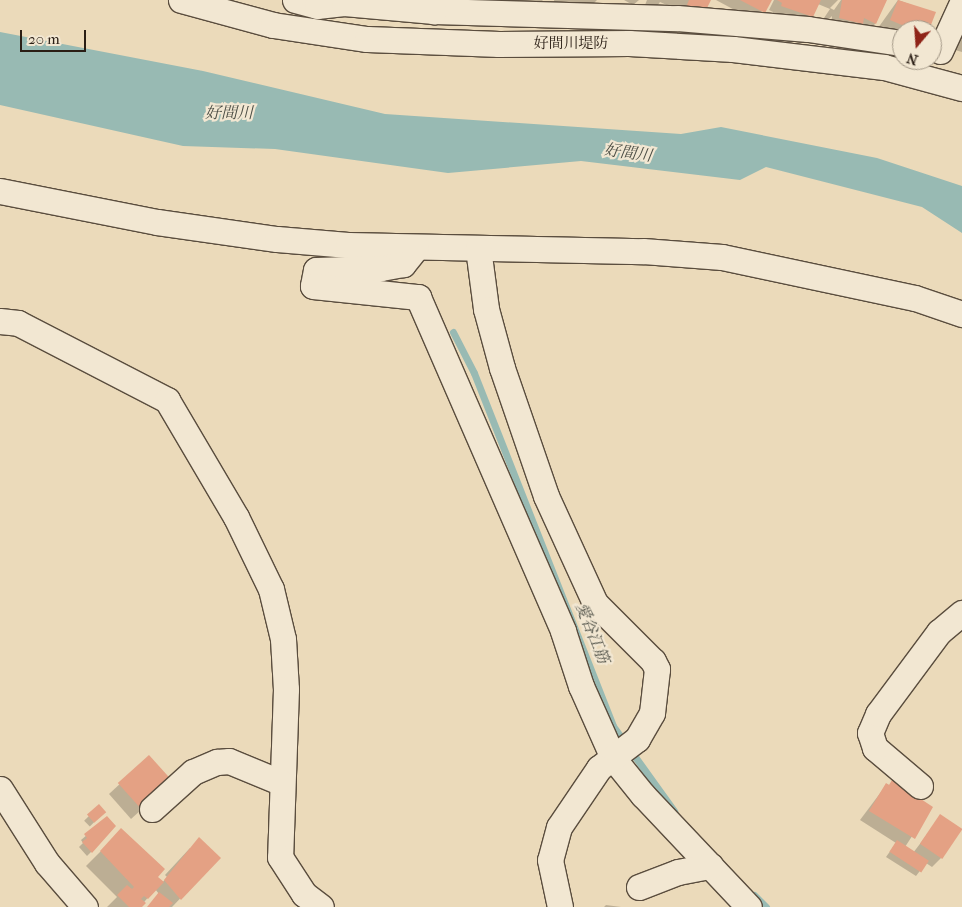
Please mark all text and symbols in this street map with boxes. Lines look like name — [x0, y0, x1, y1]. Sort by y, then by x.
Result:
scale bar — [22, 20, 89, 52]
north arrow — [892, 20, 942, 70]
text: 20 m — [28, 30, 60, 48]
street label: 好間川堤防 — [534, 35, 608, 53]
text: N — [905, 49, 920, 69]
water label: 好間川 — [205, 103, 253, 123]
water label: 好間川 — [603, 140, 653, 166]
water label: 愛谷江筋 — [571, 600, 613, 666]

